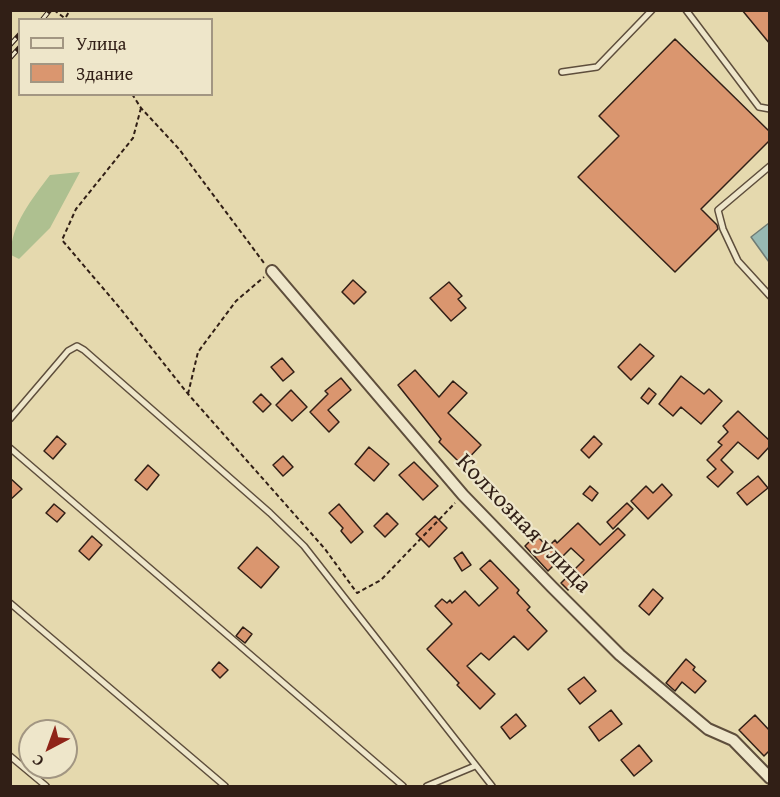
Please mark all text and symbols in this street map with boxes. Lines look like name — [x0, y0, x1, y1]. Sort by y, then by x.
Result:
legend — [18, 18, 213, 96]
text: Улица — [76, 30, 126, 57]
text: Здание — [76, 60, 133, 87]
street label: Колхозная улица — [449, 448, 597, 600]
north arrow — [18, 719, 78, 779]
text: С — [26, 749, 49, 773]

